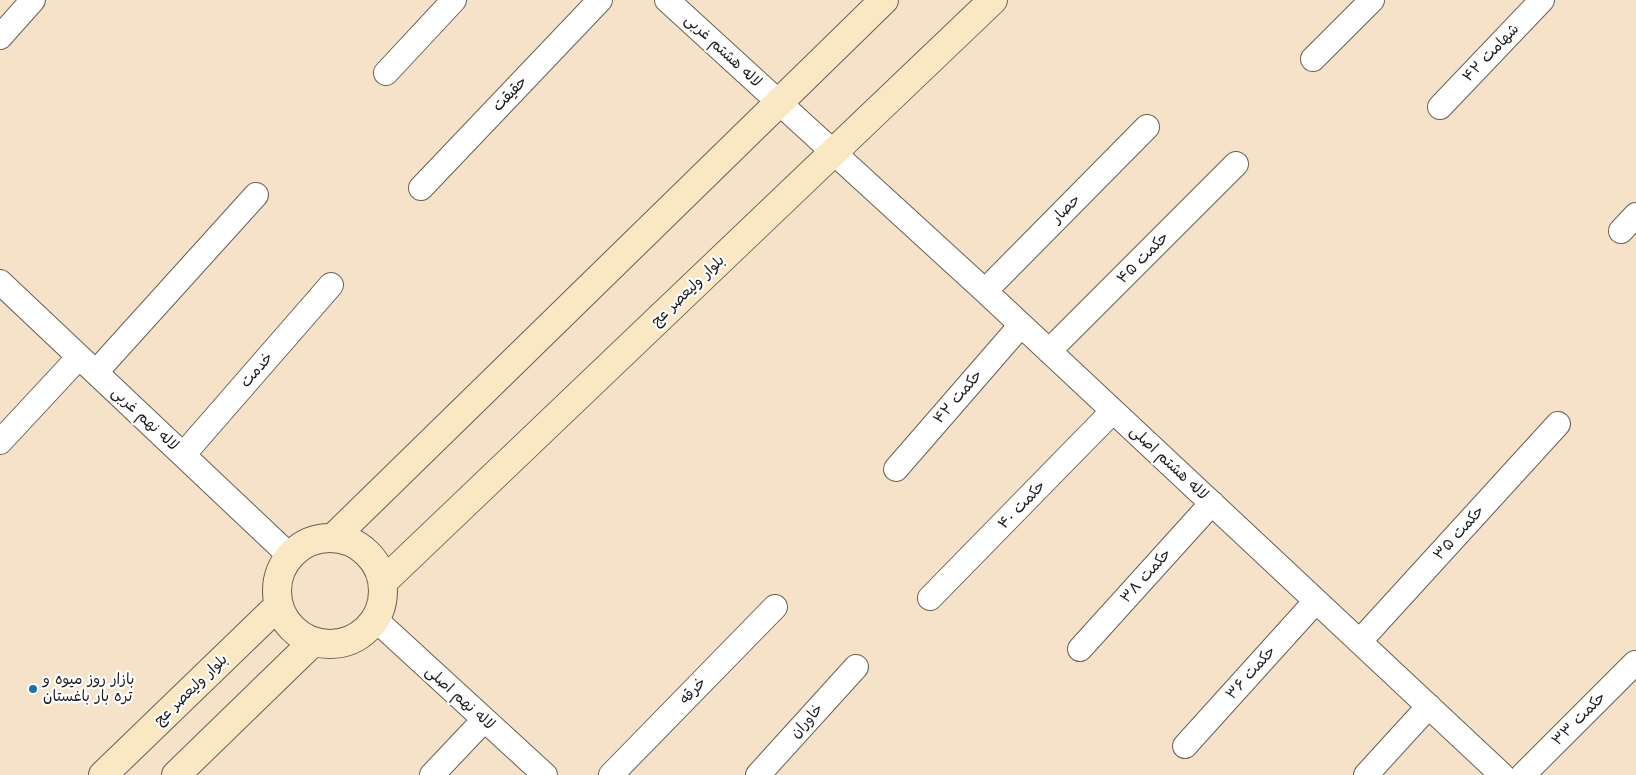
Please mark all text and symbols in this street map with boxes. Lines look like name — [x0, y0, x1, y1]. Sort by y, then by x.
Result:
street label: لاله هشتم غربی — [681, 11, 765, 91]
street label: شهامت ۴۲ — [1459, 20, 1523, 86]
street label: حقیقت — [489, 73, 531, 115]
street label: حصار — [1048, 191, 1084, 227]
street label: حکمت ۴۵ — [1113, 228, 1173, 288]
street label: بلوار ولیعصر عج — [648, 252, 728, 330]
street label: خدمت — [237, 349, 277, 391]
street label: حکمت ۴۲ — [930, 366, 986, 428]
street label: لاله نهم غربی — [108, 383, 182, 455]
street label: لاله هشتم اصلی — [1126, 422, 1212, 504]
street label: حکمت ۴۰ — [995, 477, 1049, 533]
street label: حکمت ۳۵ — [1430, 502, 1488, 564]
street label: حکمت ۳۸ — [1117, 545, 1175, 607]
street label: حکمت ۳۶ — [1222, 643, 1280, 703]
street label: بلوار ولیعصر عج — [151, 651, 231, 729]
street label: لاله نهم اصلی — [422, 662, 498, 734]
place label: بازار روز میوه و تره بار باغستان — [43, 671, 134, 706]
street label: خرقه — [676, 674, 710, 708]
marker: بازار روز میوه و تره بار باغستان — [27, 683, 39, 695]
street label: حکمت ۳۳ — [1548, 688, 1610, 750]
street label: خاوران — [787, 700, 827, 742]

